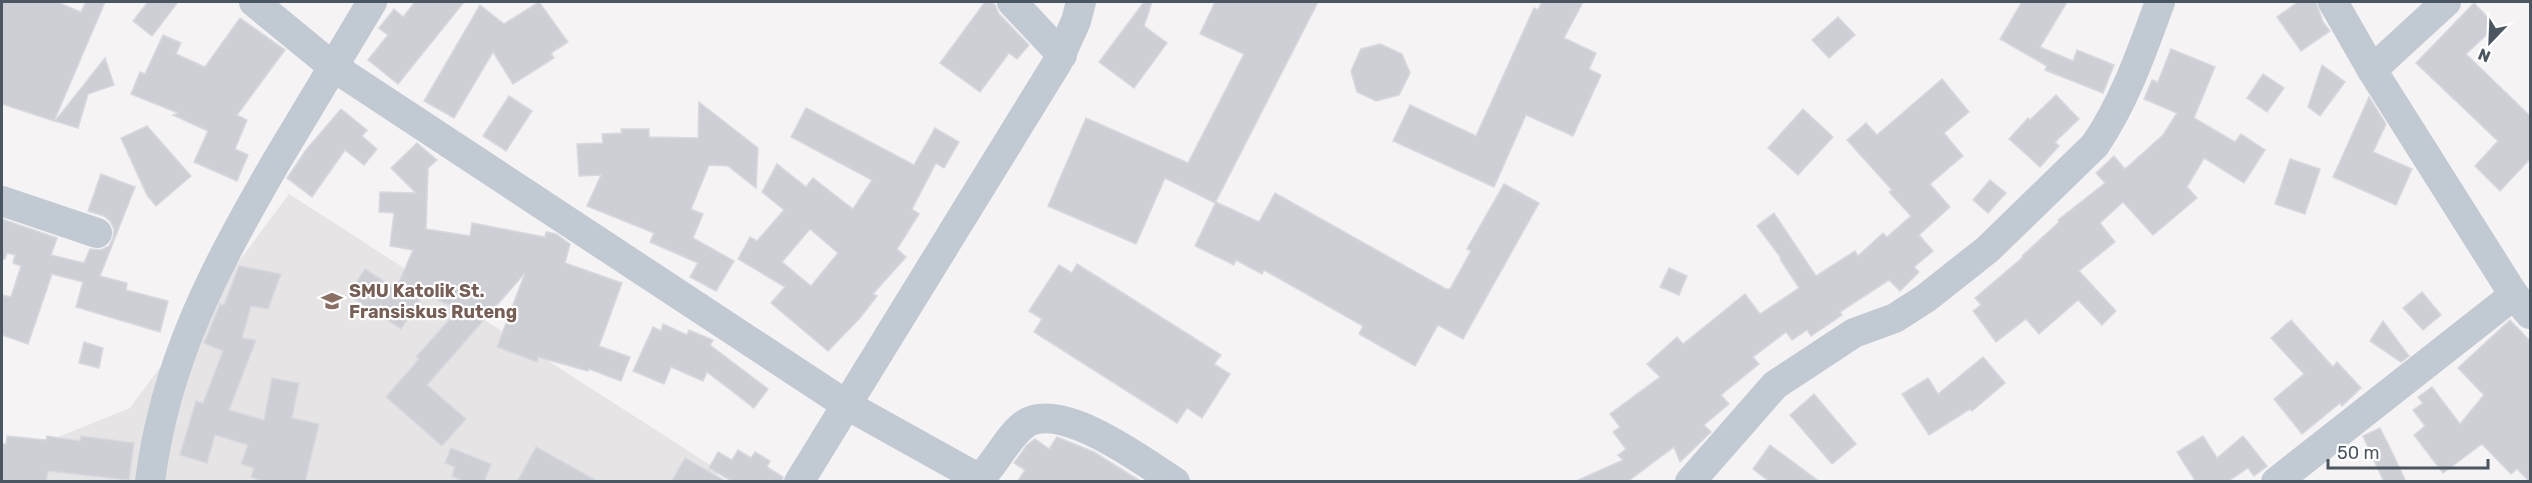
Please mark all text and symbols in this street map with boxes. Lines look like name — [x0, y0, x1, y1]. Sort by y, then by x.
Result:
north arrow — [2460, 12, 2520, 72]
text: N — [2475, 44, 2493, 66]
place label: SMU Katolik St. Fransiskus Ruteng — [349, 280, 517, 323]
school or university icon: SMU Katolik St. Fransiskus Ruteng — [320, 289, 344, 313]
scale bar — [2328, 432, 2488, 470]
text: 50 m — [2337, 442, 2380, 464]

